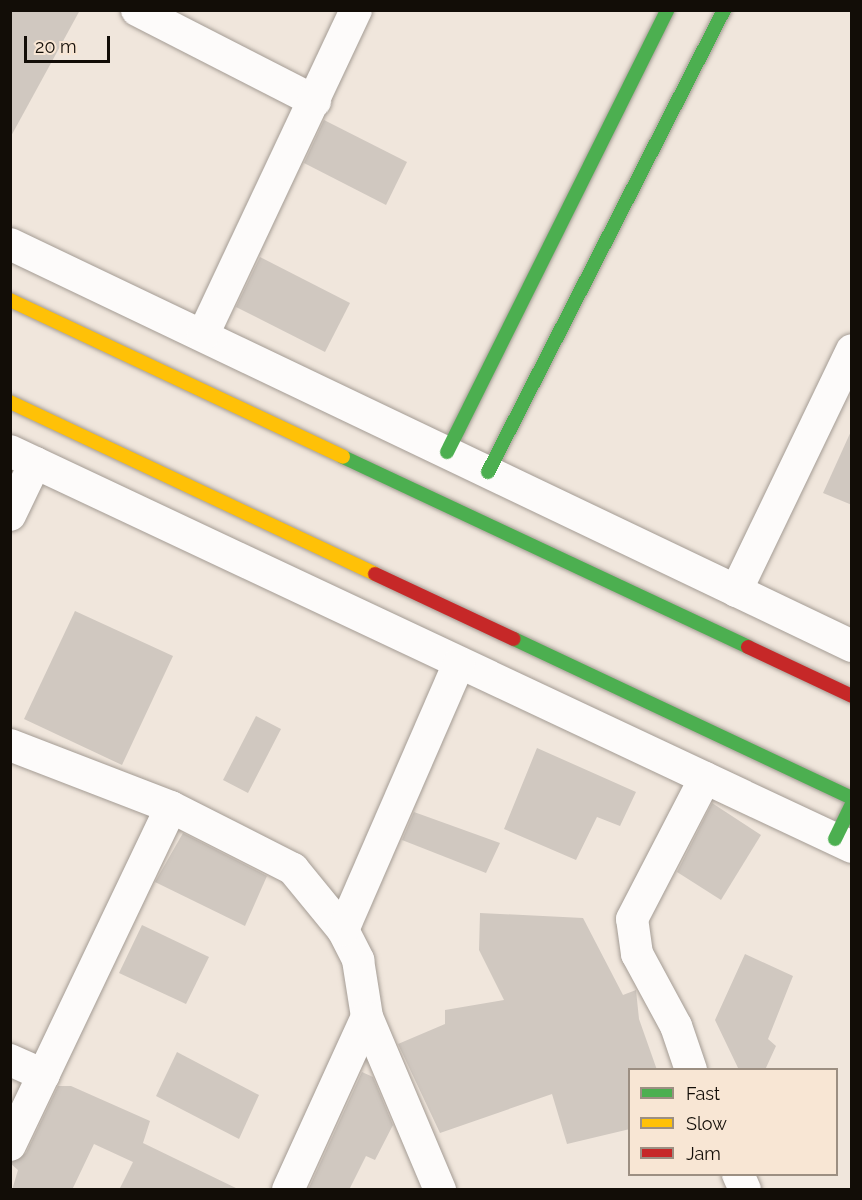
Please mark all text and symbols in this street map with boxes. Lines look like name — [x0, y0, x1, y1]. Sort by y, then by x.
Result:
scale bar — [27, 24, 112, 62]
text: 20 m — [35, 36, 77, 57]
legend — [628, 1068, 838, 1176]
text: Fast — [686, 1083, 720, 1104]
text: Slow — [686, 1113, 727, 1134]
text: Jam — [686, 1143, 721, 1164]

